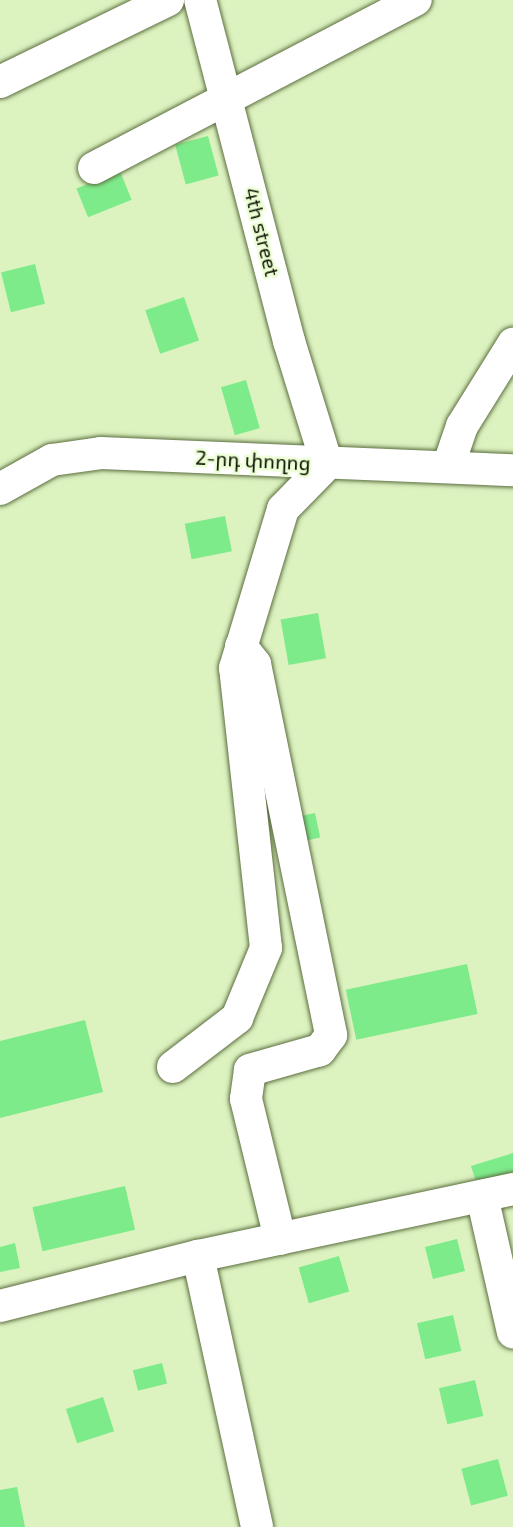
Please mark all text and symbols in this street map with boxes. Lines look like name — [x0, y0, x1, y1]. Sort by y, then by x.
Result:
street label: 4th street — [239, 185, 285, 279]
street label: 2-րդ փողոց — [195, 445, 311, 475]

